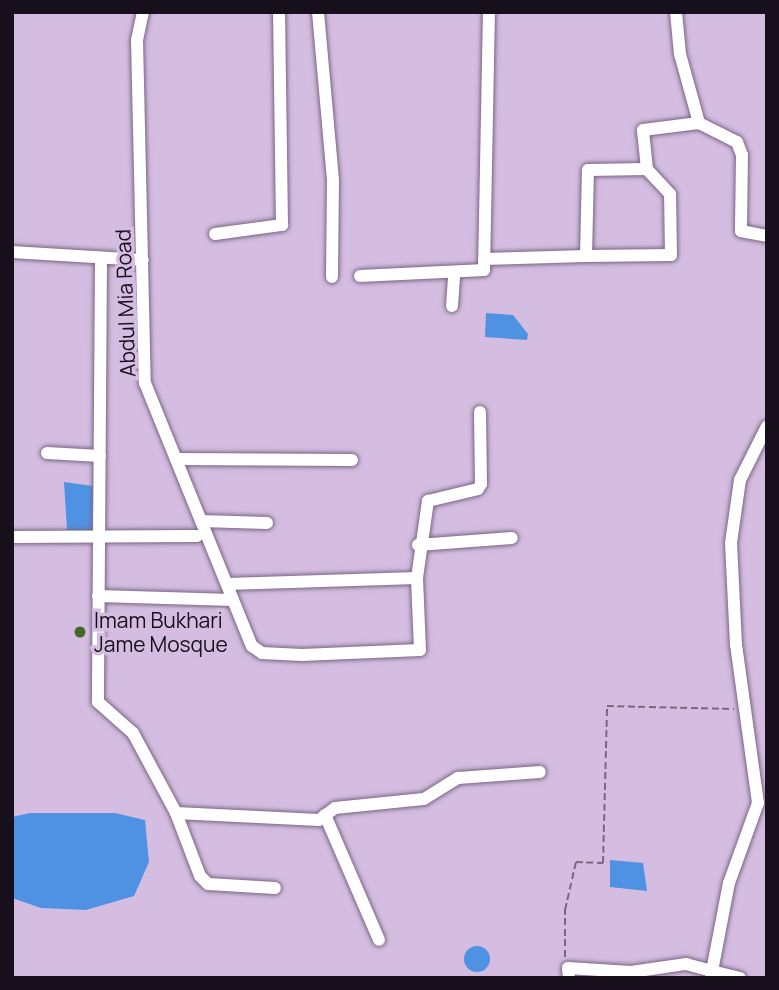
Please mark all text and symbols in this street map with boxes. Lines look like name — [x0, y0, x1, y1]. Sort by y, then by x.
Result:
street label: Abdul Mia Road — [110, 229, 140, 377]
place label: Imam Bukhari Jame Mosque — [94, 607, 228, 657]
marker: Imam Bukhari Jame Mosque — [72, 624, 88, 640]

